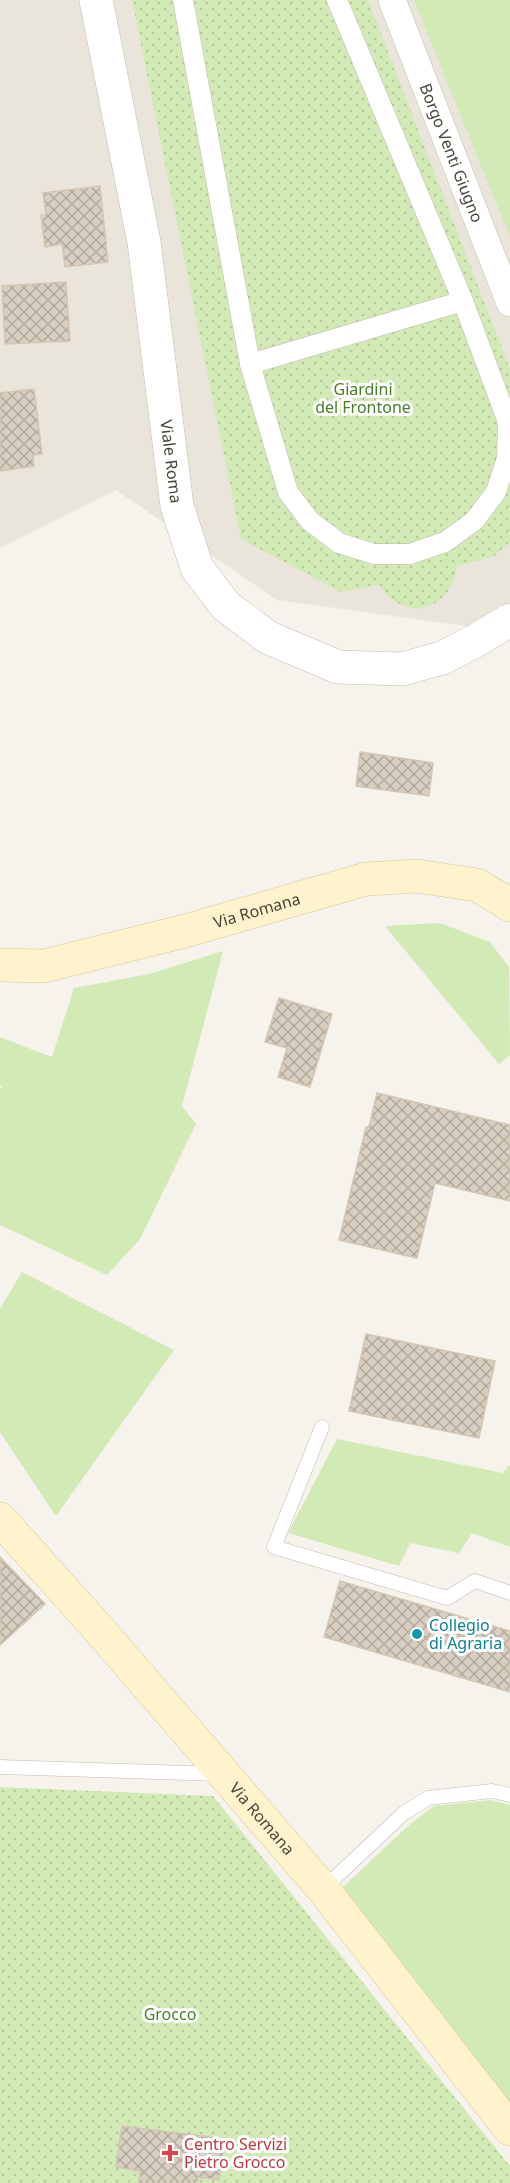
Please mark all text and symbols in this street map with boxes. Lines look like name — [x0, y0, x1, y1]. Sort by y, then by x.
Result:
street label: Borgo Venti Giugno — [414, 80, 489, 226]
park label: Giardini del Frontone — [315, 378, 411, 418]
street label: Viale Roma — [155, 419, 188, 504]
street label: Via Romana — [211, 887, 303, 933]
place label: Collegio di Agraria — [429, 1614, 502, 1654]
marker: Collegio di Agraria — [410, 1627, 424, 1641]
street label: Via Romana — [225, 1777, 300, 1859]
park label: Grocco — [144, 2003, 196, 2025]
place label: Centro Servizi Pietro Grocco — [184, 2133, 287, 2173]
marker: Centro Servizi Pietro Grocco — [161, 2144, 179, 2162]

